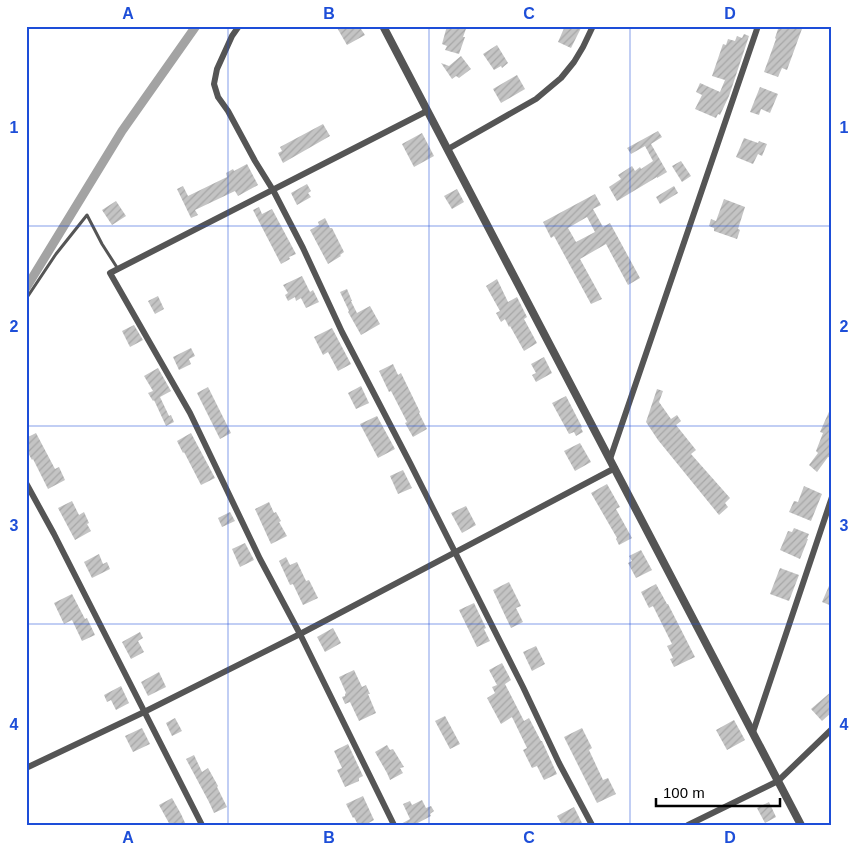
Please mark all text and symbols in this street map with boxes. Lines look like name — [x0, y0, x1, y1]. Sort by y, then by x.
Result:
text: A — [122, 5, 134, 22]
text: B — [323, 5, 335, 22]
text: C — [523, 5, 535, 22]
text: D — [724, 5, 736, 22]
text: 1 — [10, 119, 19, 136]
text: 1 — [840, 119, 849, 136]
text: 2 — [10, 318, 19, 335]
text: 2 — [840, 318, 849, 335]
text: 3 — [10, 517, 19, 534]
text: 3 — [840, 517, 849, 534]
text: 4 — [10, 716, 19, 733]
text: 4 — [840, 716, 849, 733]
scale bar — [656, 776, 779, 808]
text: 100 m — [663, 784, 705, 801]
text: A — [122, 829, 134, 846]
text: B — [323, 829, 335, 846]
text: C — [523, 829, 535, 846]
text: D — [724, 829, 736, 846]

